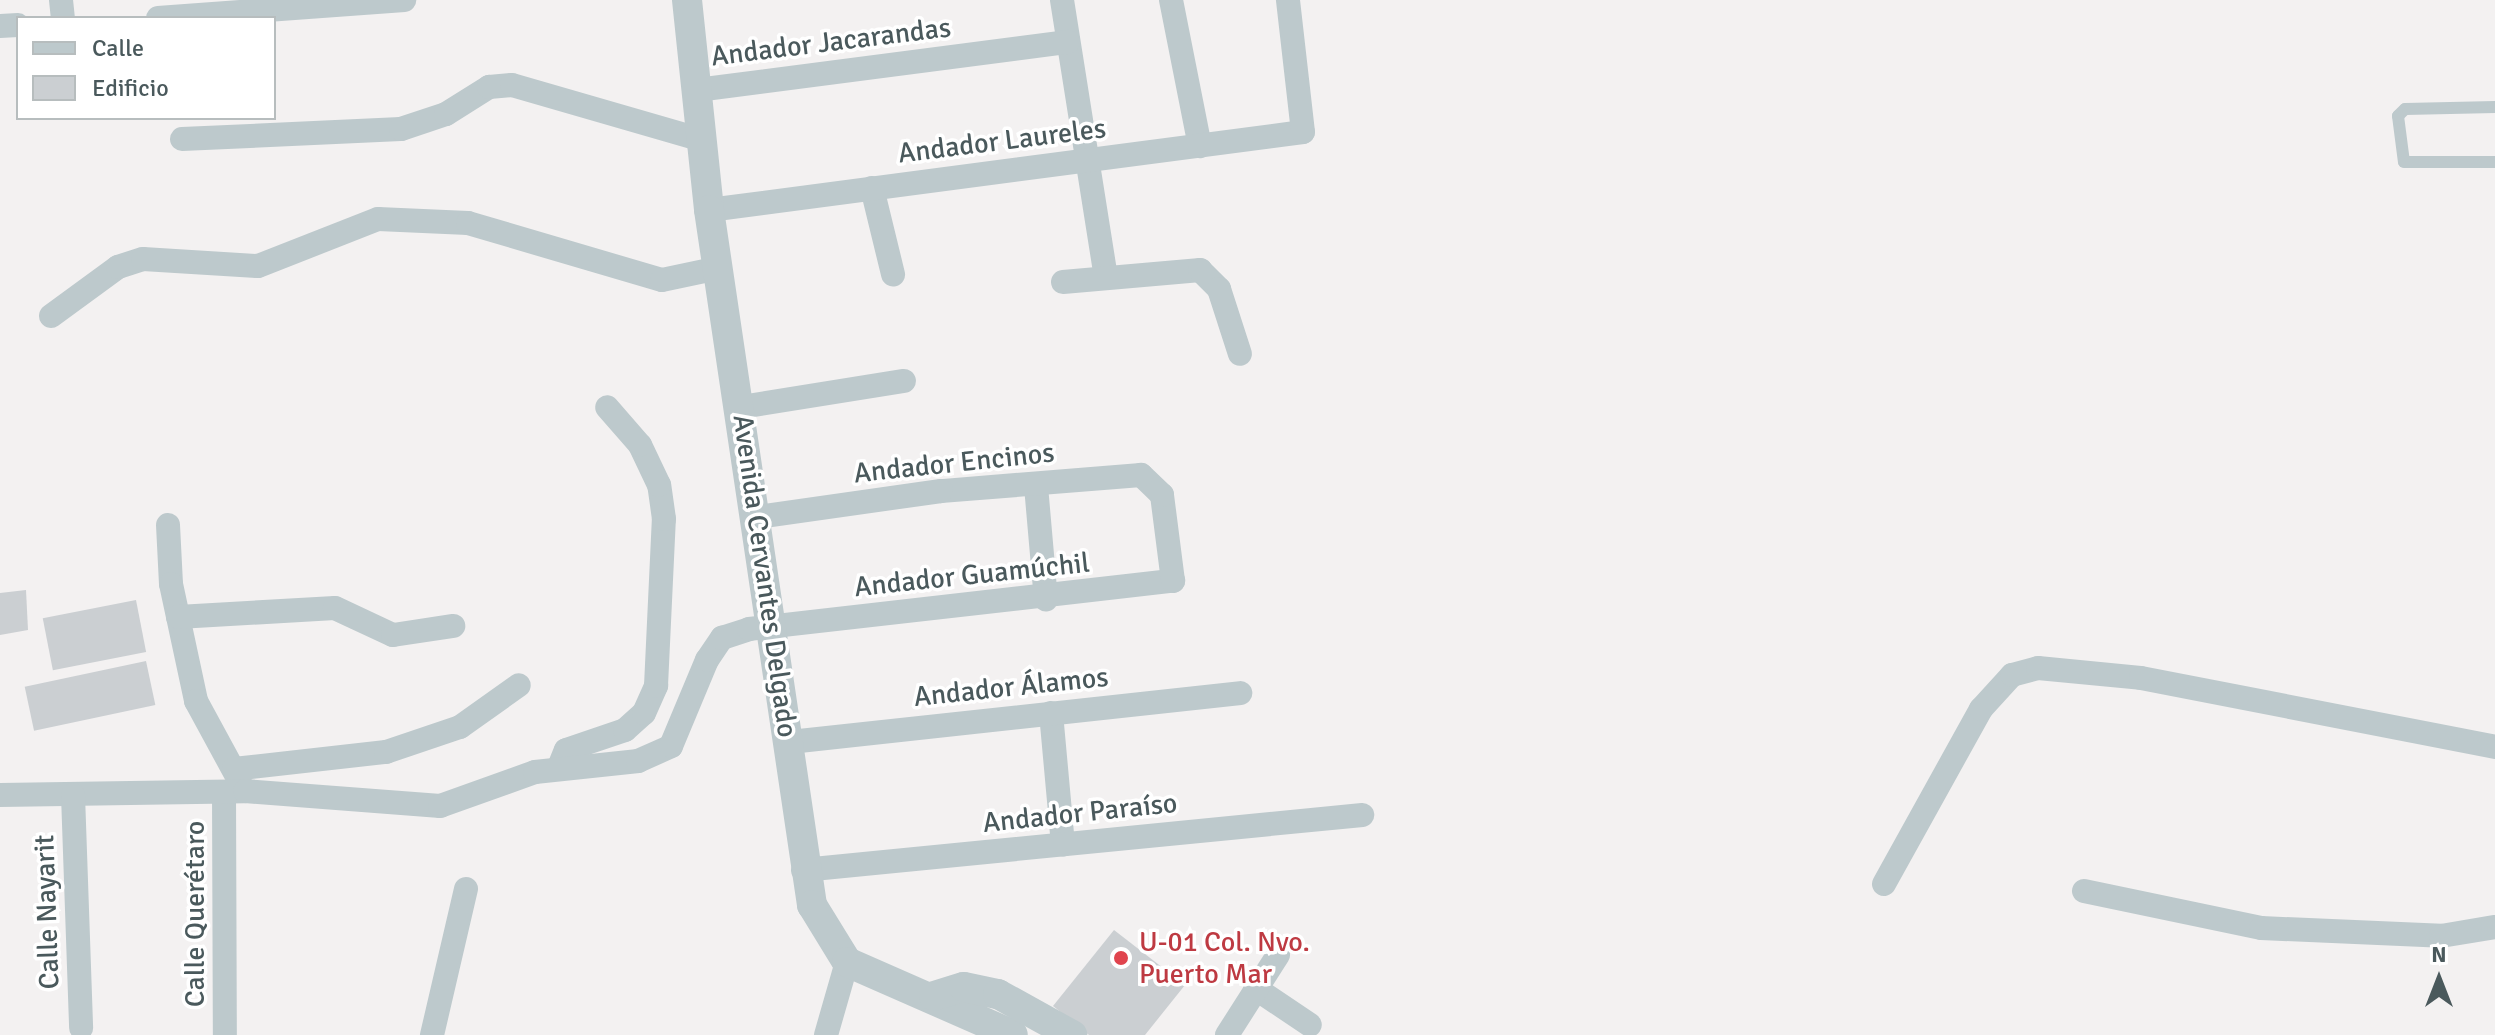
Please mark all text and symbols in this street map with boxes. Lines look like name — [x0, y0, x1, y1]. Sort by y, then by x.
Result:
street label: Andador Jacarandas — [709, 11, 953, 73]
legend — [16, 16, 276, 120]
text: Calle — [92, 33, 144, 63]
text: Edificio — [92, 73, 169, 103]
street label: Andador Laureles — [896, 112, 1108, 170]
street label: Avenida Cervantes Delgado — [726, 412, 804, 740]
street label: Andador Encinos — [852, 436, 1056, 490]
street label: Andador Guamúchil — [853, 546, 1091, 604]
street label: Andador Álamos — [912, 660, 1110, 714]
street label: Andador Paraíso — [981, 786, 1179, 840]
street label: Calle Querétaro — [178, 821, 212, 1007]
street label: Calle Nayarit — [28, 834, 66, 990]
place label: U-01 Col. Nvo. Puerto Mar — [1139, 925, 1310, 991]
north arrow — [2399, 939, 2479, 1019]
text: N — [2431, 941, 2447, 968]
marker: U-01 Col. Nvo. Puerto Mar — [1110, 947, 1132, 969]

